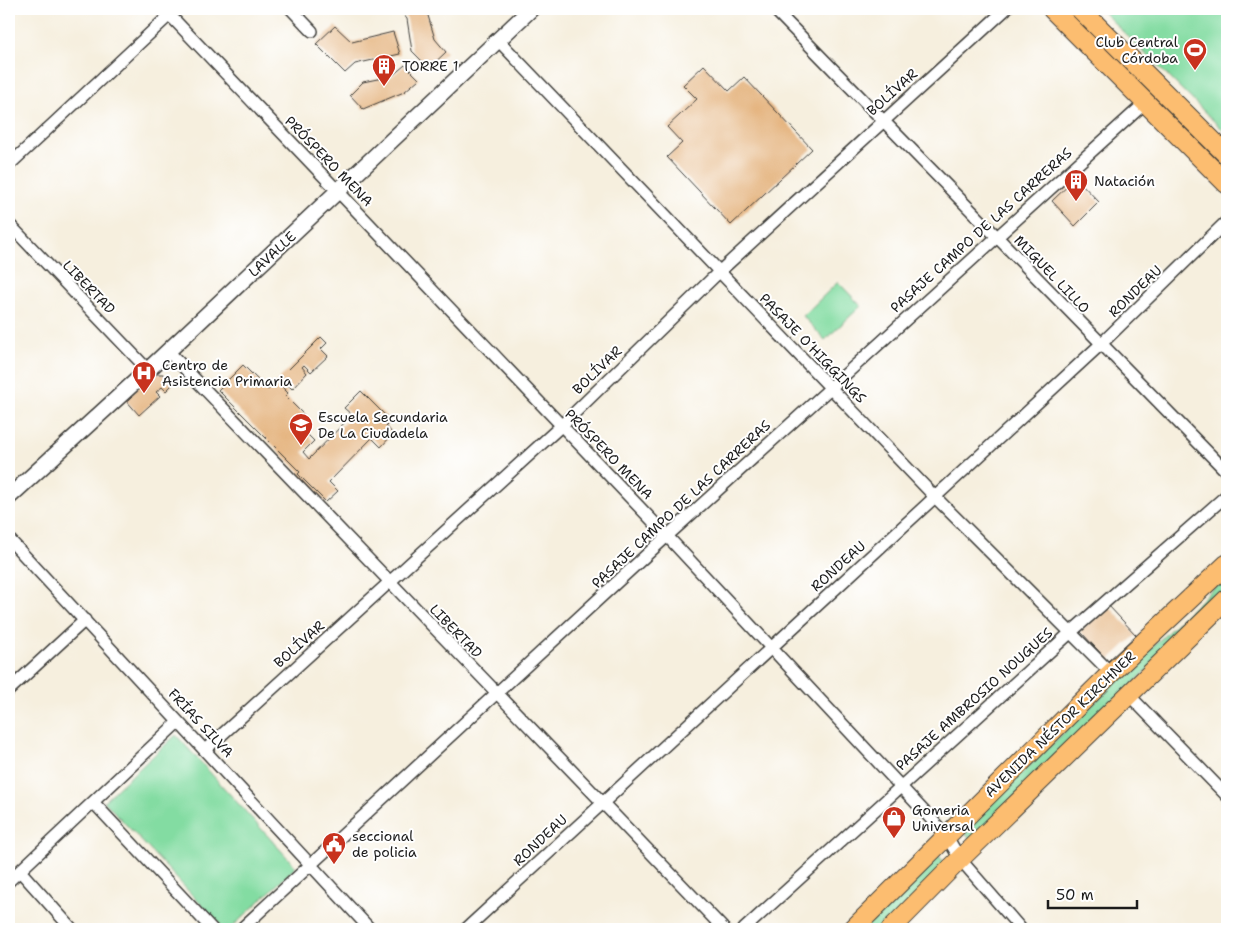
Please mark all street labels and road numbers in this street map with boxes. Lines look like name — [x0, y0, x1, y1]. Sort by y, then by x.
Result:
street label: BOLÍVAR — [863, 64, 921, 119]
street label: PRÓSPERO MENA — [281, 112, 377, 210]
street label: PASAJE CAMPO DE LAS CARRERAS — [886, 143, 1076, 316]
street label: LAVALLE — [244, 227, 300, 281]
street label: MIGUEL LILLO — [1010, 231, 1094, 317]
street label: LIBERTAD — [59, 256, 119, 318]
street label: RONDEAU — [1104, 261, 1166, 321]
street label: PASAJE O´HIGGINGS — [756, 289, 870, 407]
street label: BOLÍVAR — [568, 342, 626, 398]
street label: PRÓSPERO MENA — [561, 405, 657, 503]
street label: PASAJE CAMPO DE LAS CARRERAS — [588, 416, 774, 592]
street label: RONDEAU — [807, 537, 869, 595]
street label: LIBERTAD — [426, 600, 486, 662]
street label: BOLÍVAR — [270, 616, 328, 671]
street label: PASAJE AMBROSIO NOUGUES — [892, 624, 1056, 774]
street label: AVENIDA NÉSTOR KIRCHNER — [981, 647, 1139, 801]
street label: FRÍAS SILVA — [165, 685, 237, 761]
street label: RONDEAU — [509, 810, 571, 870]

